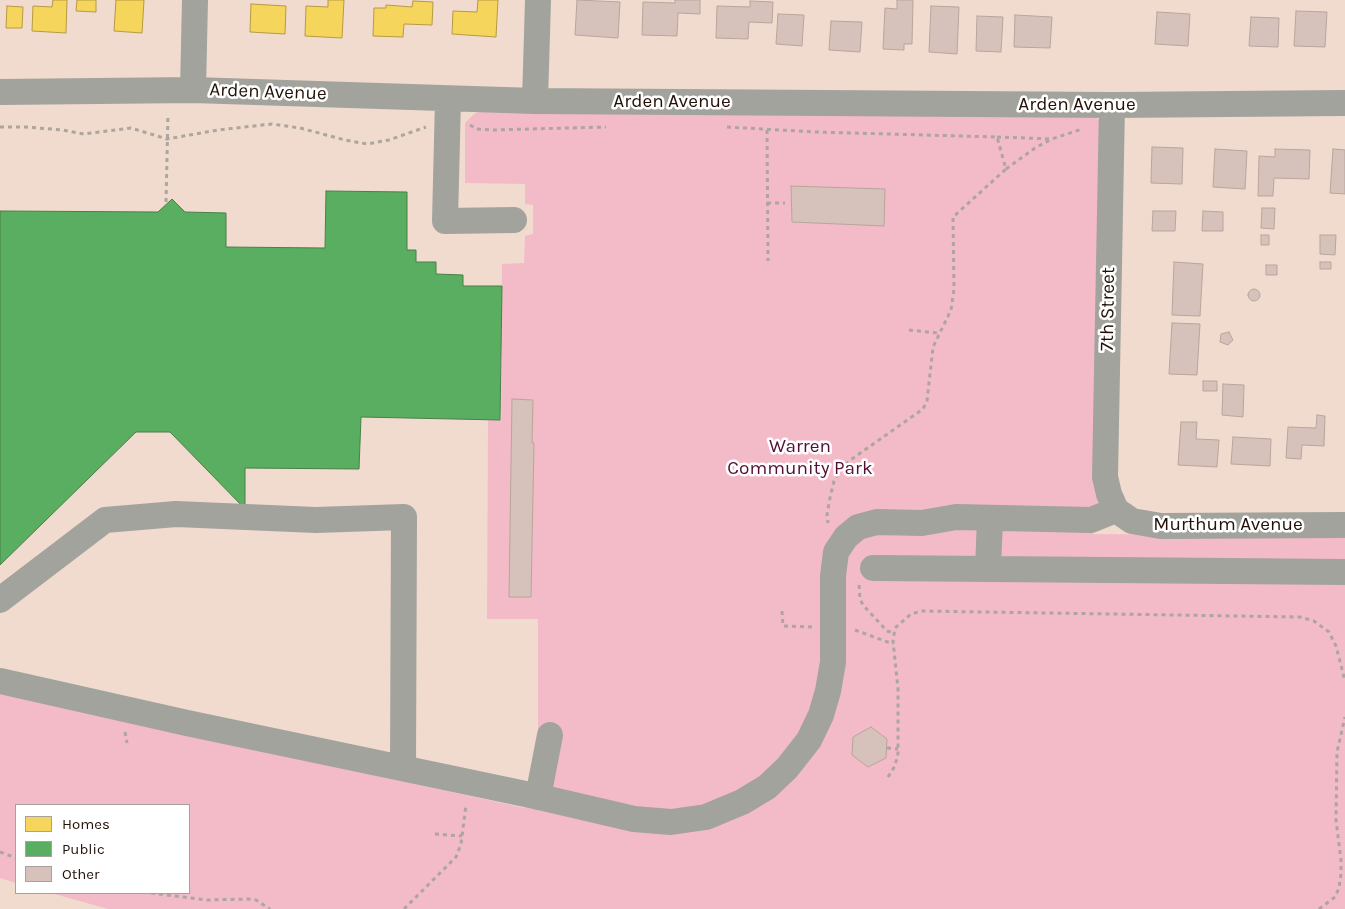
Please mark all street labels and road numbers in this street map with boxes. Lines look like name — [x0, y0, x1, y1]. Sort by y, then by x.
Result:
street label: Arden Avenue — [209, 79, 327, 105]
street label: Arden Avenue — [613, 91, 731, 113]
street label: Arden Avenue — [1018, 94, 1136, 116]
street label: 7th Street — [1096, 267, 1120, 351]
street label: Murthum Avenue — [1153, 514, 1303, 536]

